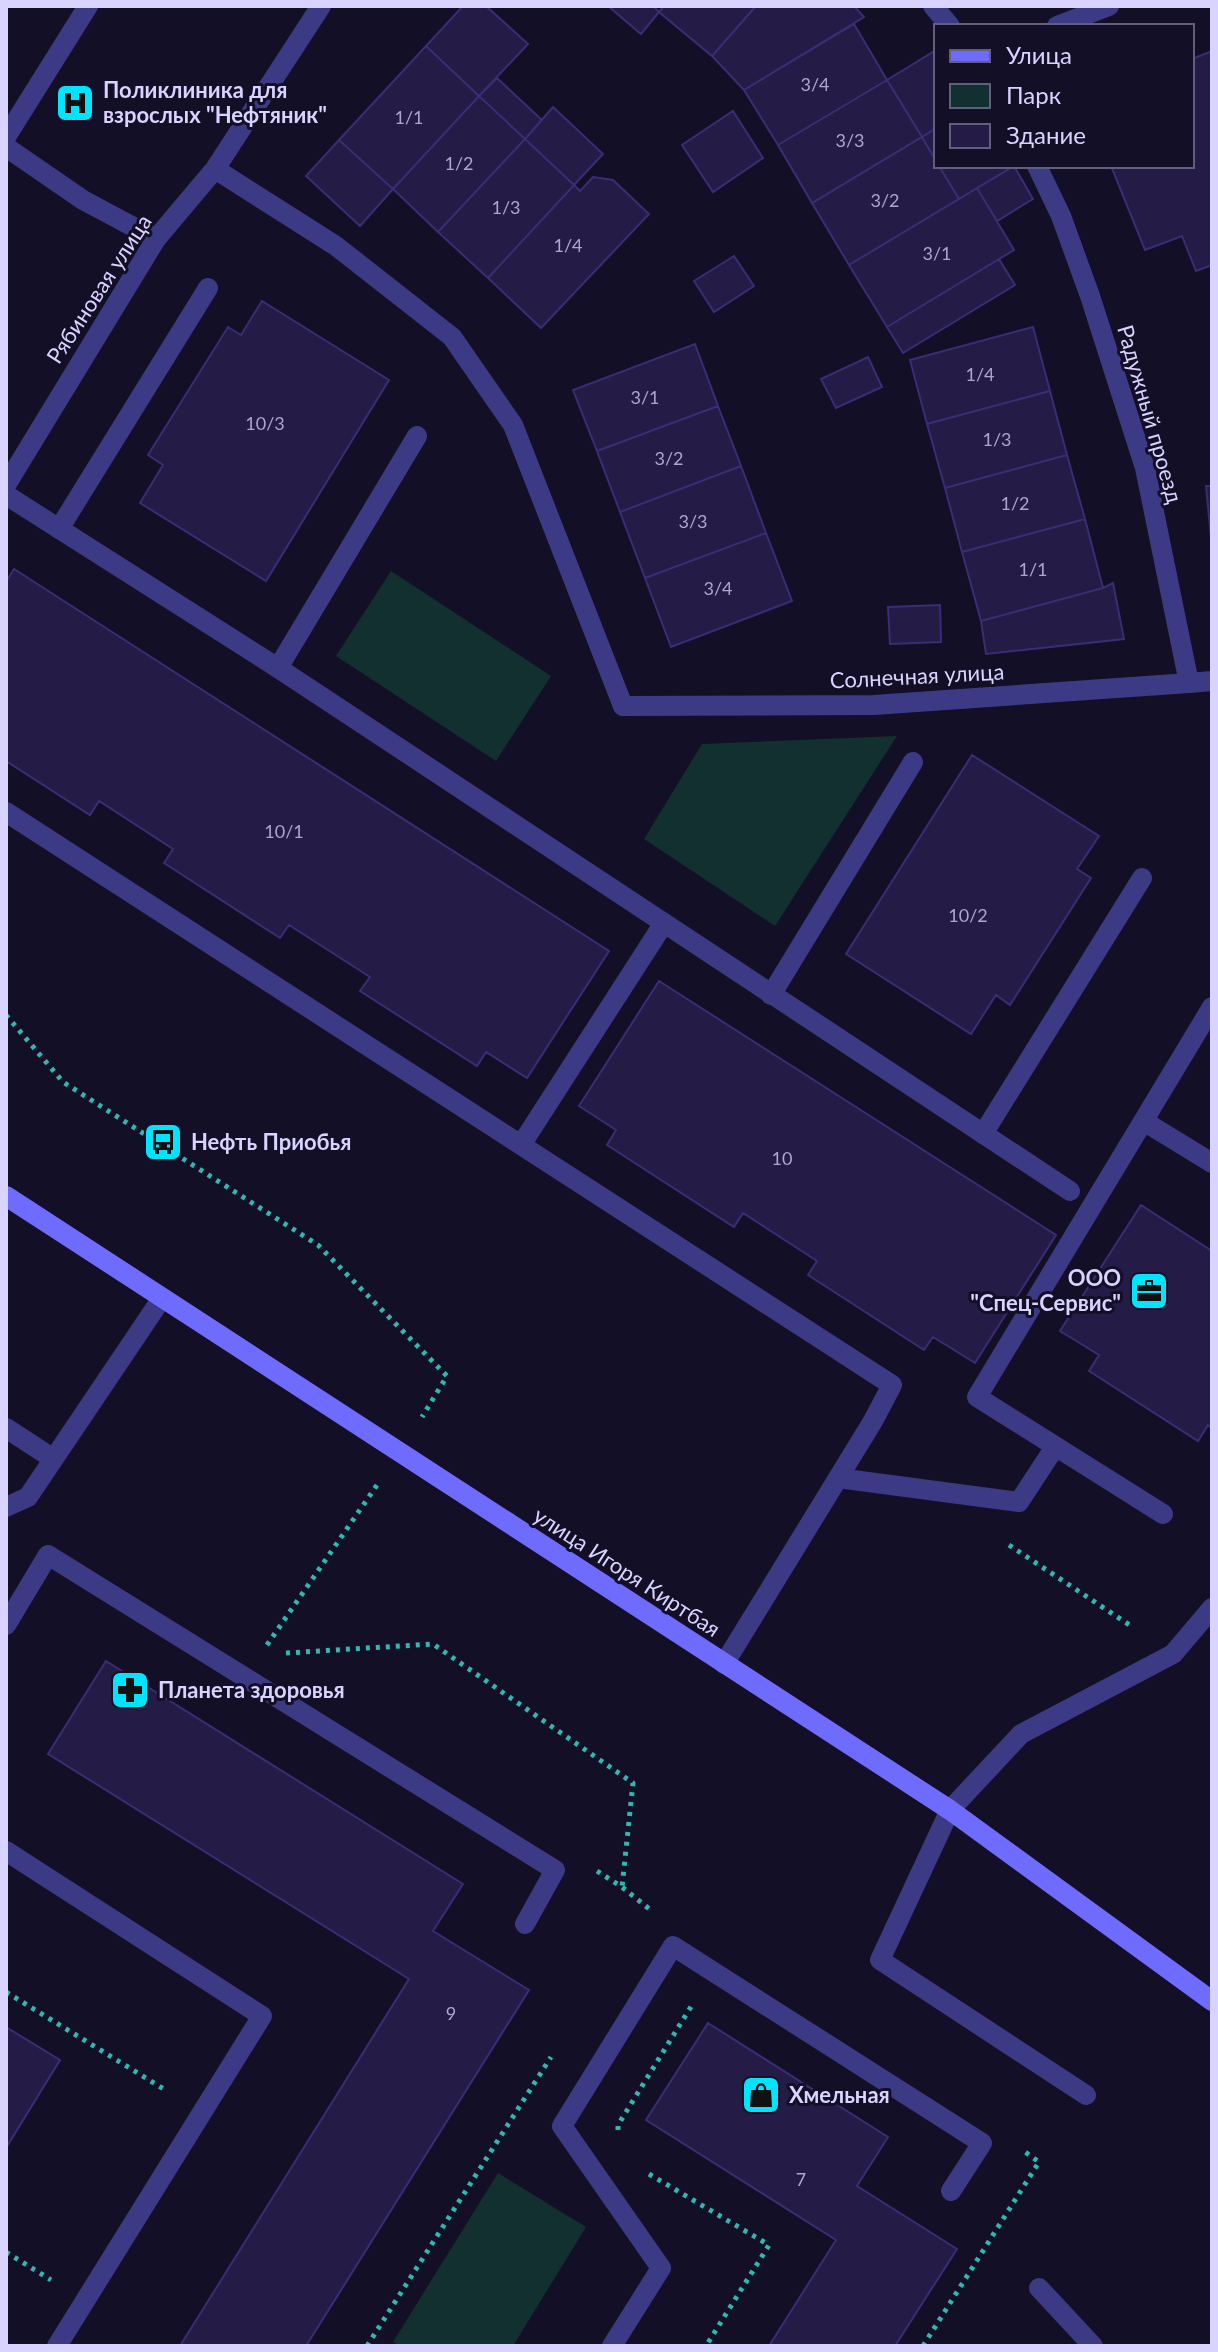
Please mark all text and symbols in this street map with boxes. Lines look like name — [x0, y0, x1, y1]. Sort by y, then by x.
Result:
legend — [934, 24, 1194, 168]
text: Улица — [1006, 40, 1072, 69]
house number: 3/4 — [800, 73, 830, 95]
place label: Поликлиника для взрослых "Нефтяник" — [103, 76, 327, 128]
text: Парк — [1006, 80, 1062, 109]
hospital icon: Поликлиника для взрослых "Нефтяник" — [54, 82, 96, 124]
house number: 1/1 — [394, 106, 424, 128]
text: Здание — [1006, 120, 1086, 149]
house number: 3/3 — [835, 129, 865, 151]
house number: 1/2 — [444, 152, 474, 174]
house number: 3/2 — [870, 189, 900, 211]
house number: 1/3 — [491, 196, 521, 218]
street label: Рябиновая улица — [40, 209, 157, 368]
house number: 1/4 — [553, 234, 583, 256]
house number: 3/1 — [922, 242, 952, 264]
street label: Радужный проезд — [1112, 322, 1189, 507]
house number: 1/4 — [965, 363, 995, 385]
house number: 3/1 — [630, 386, 660, 408]
house number: 10/3 — [245, 412, 285, 434]
house number: 1/3 — [982, 428, 1012, 450]
house number: 3/2 — [654, 447, 684, 469]
house number: 1/2 — [1000, 492, 1030, 514]
house number: 3/3 — [678, 510, 708, 532]
house number: 1/1 — [1018, 558, 1048, 580]
house number: 3/4 — [703, 577, 733, 599]
street label: Солнечная улица — [829, 657, 1005, 694]
house number: 10/1 — [264, 820, 304, 842]
house number: 10/2 — [948, 904, 988, 926]
bus stop icon: Нефть Приобья — [142, 1121, 184, 1163]
place label: Нефть Приобья — [191, 1128, 351, 1155]
house number: 10 — [772, 1147, 792, 1169]
place label: ООО "Спец-Сервис" — [970, 1264, 1121, 1316]
office icon: ООО "Спец-Сервис" — [1128, 1270, 1170, 1312]
street label: улица Игоря Киртбая — [529, 1501, 726, 1642]
pharmacy icon: Планета здоровья — [109, 1669, 151, 1711]
place label: Планета здоровья — [158, 1676, 345, 1703]
house number: 9 — [446, 2002, 456, 2024]
shop icon: Хмельная — [740, 2074, 782, 2116]
place label: Хмельная — [789, 2081, 890, 2108]
house number: 7 — [796, 2168, 806, 2190]

